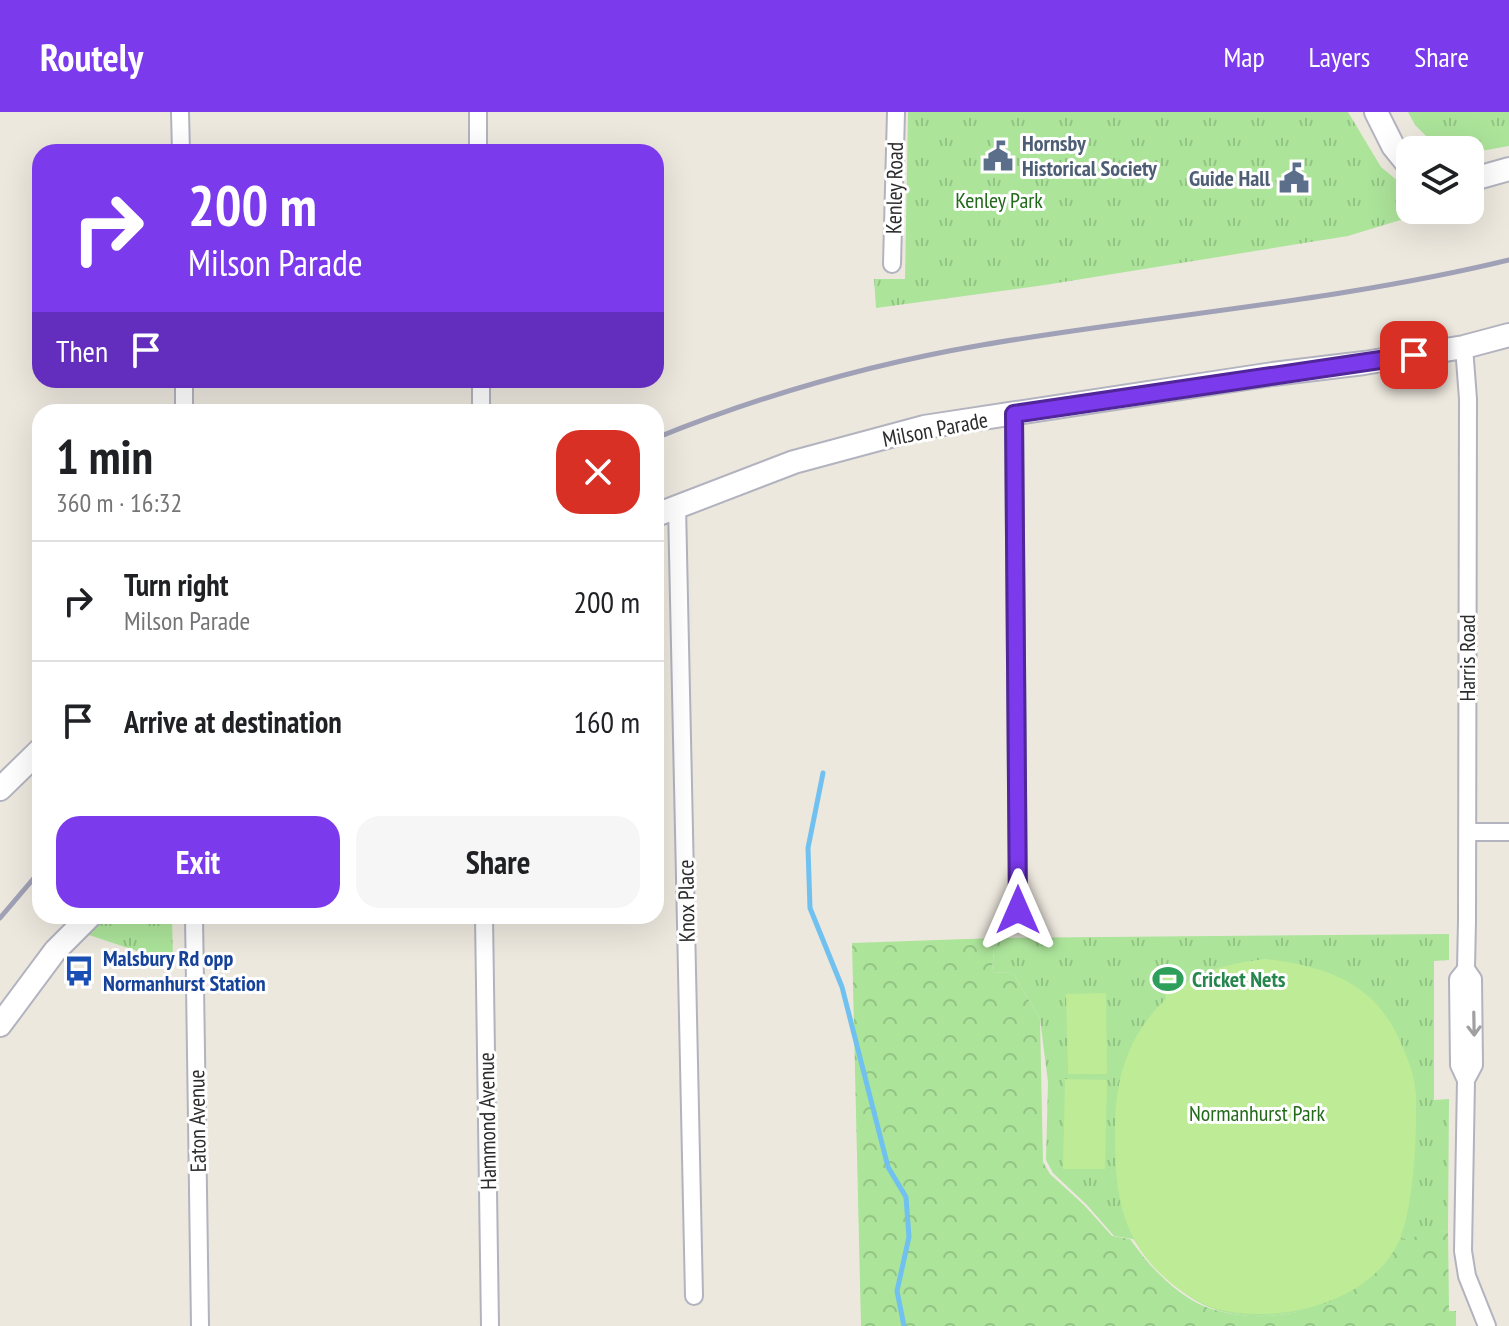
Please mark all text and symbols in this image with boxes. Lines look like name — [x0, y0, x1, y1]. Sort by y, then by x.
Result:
text: Routely — [40, 32, 143, 81]
text: Map — [1223, 38, 1265, 75]
text: Layers — [1309, 38, 1370, 75]
text: Share — [1414, 38, 1469, 75]
place label: Hornsby Historical Society — [1022, 129, 1158, 182]
map controls — [1396, 136, 1484, 224]
button: layers — [1396, 136, 1484, 224]
public building icon: Hornsby Historical Society — [981, 139, 1015, 173]
street label: Kenley Road — [879, 142, 909, 234]
public building icon: Guide Hall — [1277, 161, 1311, 195]
place label: Guide Hall — [1189, 164, 1271, 192]
text: 200 m — [188, 169, 317, 241]
icon: right — [56, 176, 160, 280]
park label: Kenley Park — [955, 186, 1043, 214]
text: Milson Parade — [188, 239, 363, 286]
pin — [1380, 321, 1448, 389]
icon: arrive — [124, 328, 168, 372]
text: Then — [56, 331, 108, 370]
icon: arrive — [1392, 333, 1436, 377]
street label: Milson Parade — [880, 405, 990, 453]
text: 1 min — [56, 425, 153, 487]
button: close — [556, 430, 640, 514]
text: 360 m · 16:32 — [56, 486, 182, 519]
text: Turn right — [124, 565, 228, 604]
icon: right — [56, 579, 100, 623]
text: 200 m — [574, 582, 640, 621]
text: Milson Parade — [124, 604, 250, 637]
street label: Harris Road — [1453, 614, 1481, 702]
icon: arrive — [56, 699, 100, 743]
text: Arrive at destination — [124, 702, 342, 741]
text: 160 m — [574, 702, 640, 741]
button: Exit — [56, 816, 340, 908]
button: Share — [356, 816, 640, 908]
street label: Knox Place — [671, 859, 701, 943]
position arrow — [976, 868, 1060, 952]
place label: Malsbury Rd opp Normanhurst Station — [103, 944, 266, 997]
bus stop icon: Malsbury Rd opp Normanhurst Station — [62, 954, 96, 988]
sports icon: Cricket Nets — [1151, 962, 1185, 996]
place label: Cricket Nets — [1192, 965, 1286, 993]
one-way arrow — [1466, 1010, 1481, 1037]
street label: Hammond Avenue — [472, 1052, 502, 1190]
street label: Eaton Avenue — [182, 1069, 212, 1173]
park label: Normanhurst Park — [1189, 1099, 1326, 1127]

